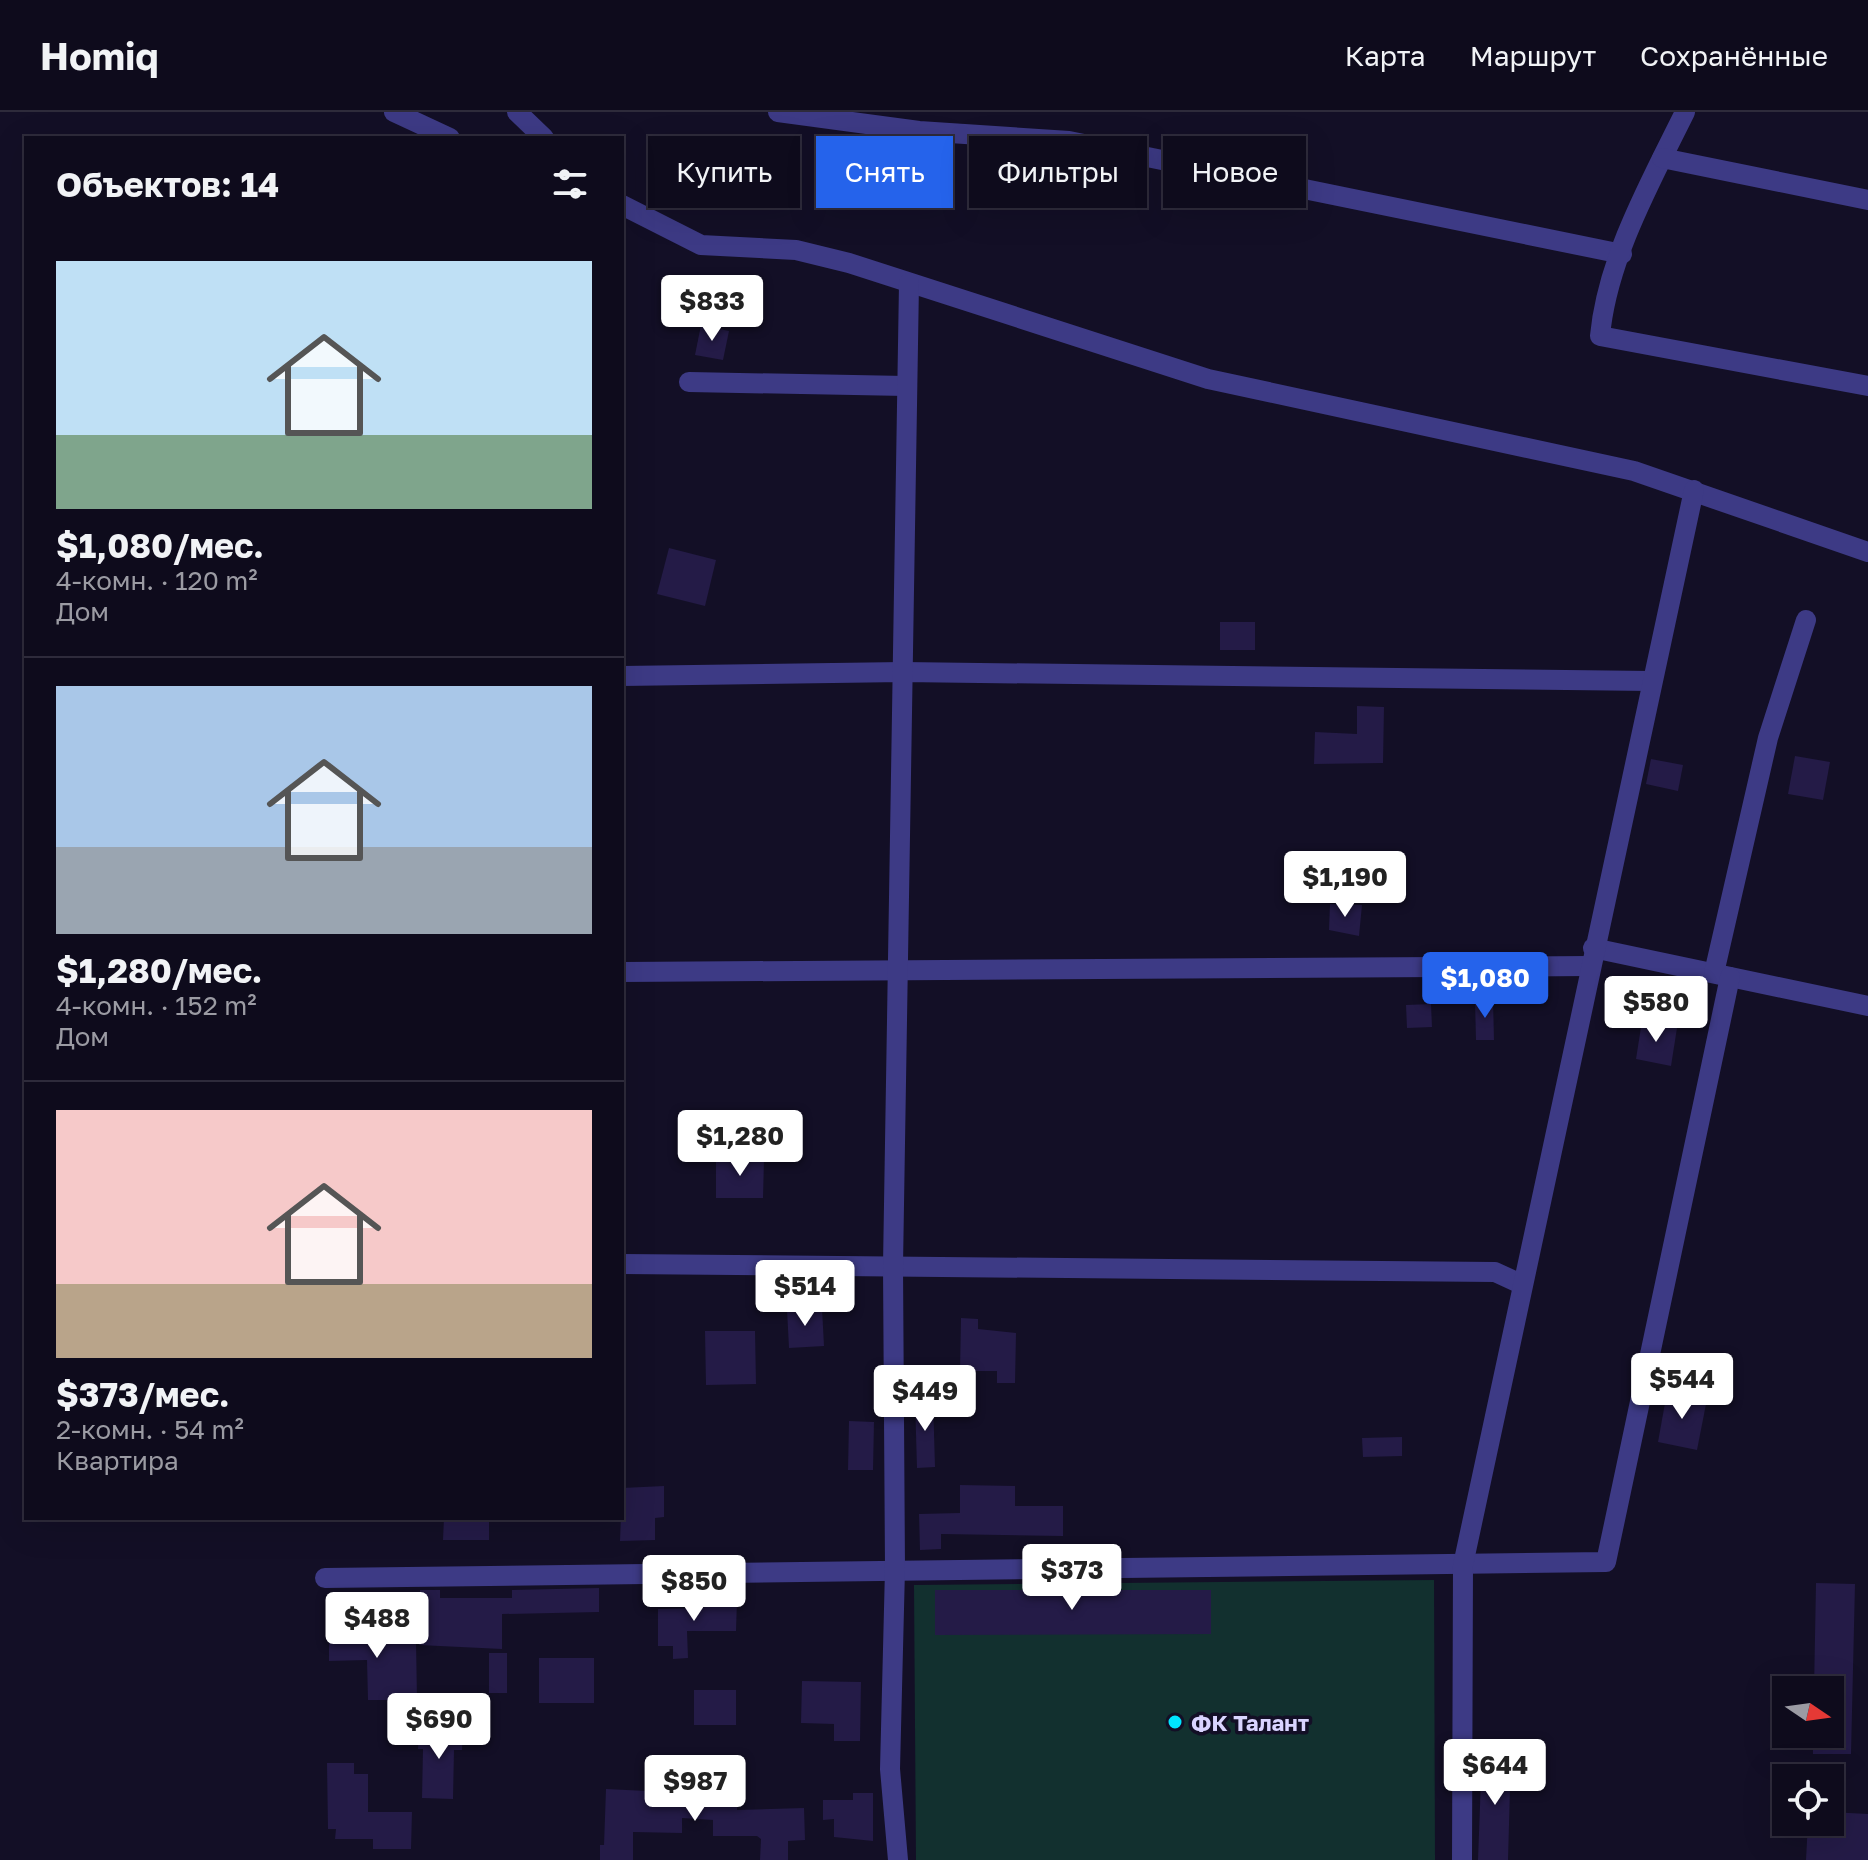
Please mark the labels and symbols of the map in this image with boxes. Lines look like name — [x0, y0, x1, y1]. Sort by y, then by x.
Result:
pin: $833 — [665, 275, 759, 343]
pin: $1,190 — [1280, 851, 1410, 919]
pin: $1,080 — [1420, 952, 1550, 1020]
pin: $580 — [1609, 976, 1703, 1044]
pin: $1,280 — [675, 1110, 805, 1178]
pin: $514 — [758, 1260, 852, 1328]
pin: $544 — [1635, 1353, 1729, 1421]
pin: $449 — [878, 1365, 972, 1433]
pin: $373 — [1025, 1544, 1119, 1612]
pin: $850 — [647, 1555, 741, 1623]
pin: $488 — [330, 1592, 424, 1660]
north arrow — [1772, 1676, 1844, 1748]
pin: $690 — [392, 1693, 486, 1761]
place label: ФК Талант — [1191, 1709, 1309, 1736]
marker: ФК Талант — [1166, 1713, 1184, 1731]
pin: $644 — [1448, 1739, 1542, 1807]
pin: $987 — [648, 1755, 742, 1823]

